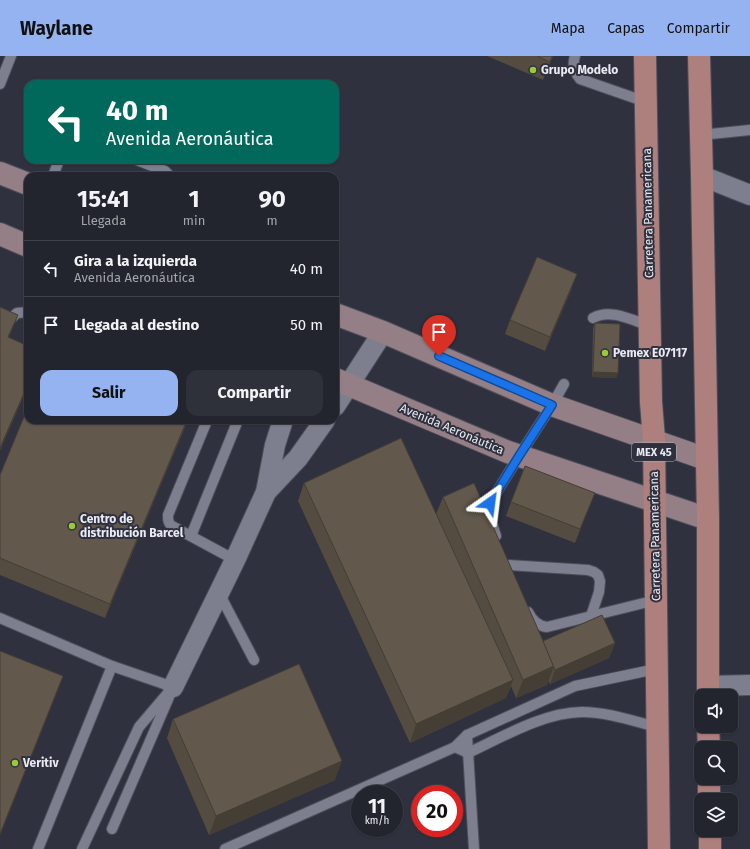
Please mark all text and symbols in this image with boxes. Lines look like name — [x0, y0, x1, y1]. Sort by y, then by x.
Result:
text: Waylane — [20, 17, 93, 40]
text: Mapa — [551, 20, 585, 37]
text: Capas — [607, 20, 645, 37]
text: Compartir — [667, 20, 730, 37]
place label: Grupo Modelo — [541, 63, 618, 77]
marker: Grupo Modelo — [528, 65, 538, 75]
text: 40 m — [106, 94, 169, 127]
icon: left — [40, 96, 92, 148]
text: Avenida Aeronáutica — [106, 128, 274, 150]
street label: Carretera Panamericana — [640, 148, 656, 278]
text: 15:41 — [77, 185, 130, 213]
text: 1 — [188, 185, 200, 213]
text: 90 — [258, 185, 286, 213]
text: Llegada — [81, 213, 126, 228]
text: min — [183, 213, 205, 228]
text: m — [267, 213, 278, 228]
text: Gira a la izquierda — [74, 252, 197, 270]
icon: left — [40, 258, 62, 280]
text: 40 m — [290, 260, 323, 278]
text: Avenida Aeronáutica — [74, 270, 195, 285]
icon: arrive — [40, 314, 62, 336]
pin — [422, 315, 456, 356]
text: Llegada al destino — [74, 316, 199, 334]
text: 50 m — [290, 316, 323, 334]
icon: arrive — [428, 321, 450, 343]
place label: Pemex E07117 — [613, 346, 687, 360]
marker: Pemex E07117 — [600, 348, 610, 358]
button: Salir — [40, 370, 178, 416]
button: Compartir — [186, 370, 323, 416]
street label: Avenida Aeronáutica — [398, 401, 506, 457]
road number: MEX 45 — [632, 443, 676, 461]
street label: Carretera Panamericana — [647, 471, 663, 601]
position arrow — [469, 482, 511, 524]
place label: Centro de distribución Barcel — [80, 512, 184, 540]
marker: Centro de distribución Barcel — [67, 521, 77, 531]
map controls — [694, 689, 738, 837]
button: sound — [694, 689, 738, 733]
button: search — [694, 741, 738, 785]
place label: Veritiv — [22, 756, 59, 770]
marker: Veritiv — [10, 758, 20, 768]
speed limit sign: 20 — [411, 785, 463, 837]
button: layers — [694, 793, 738, 837]
text: 11 — [368, 794, 386, 818]
text: km/h — [365, 815, 389, 827]

